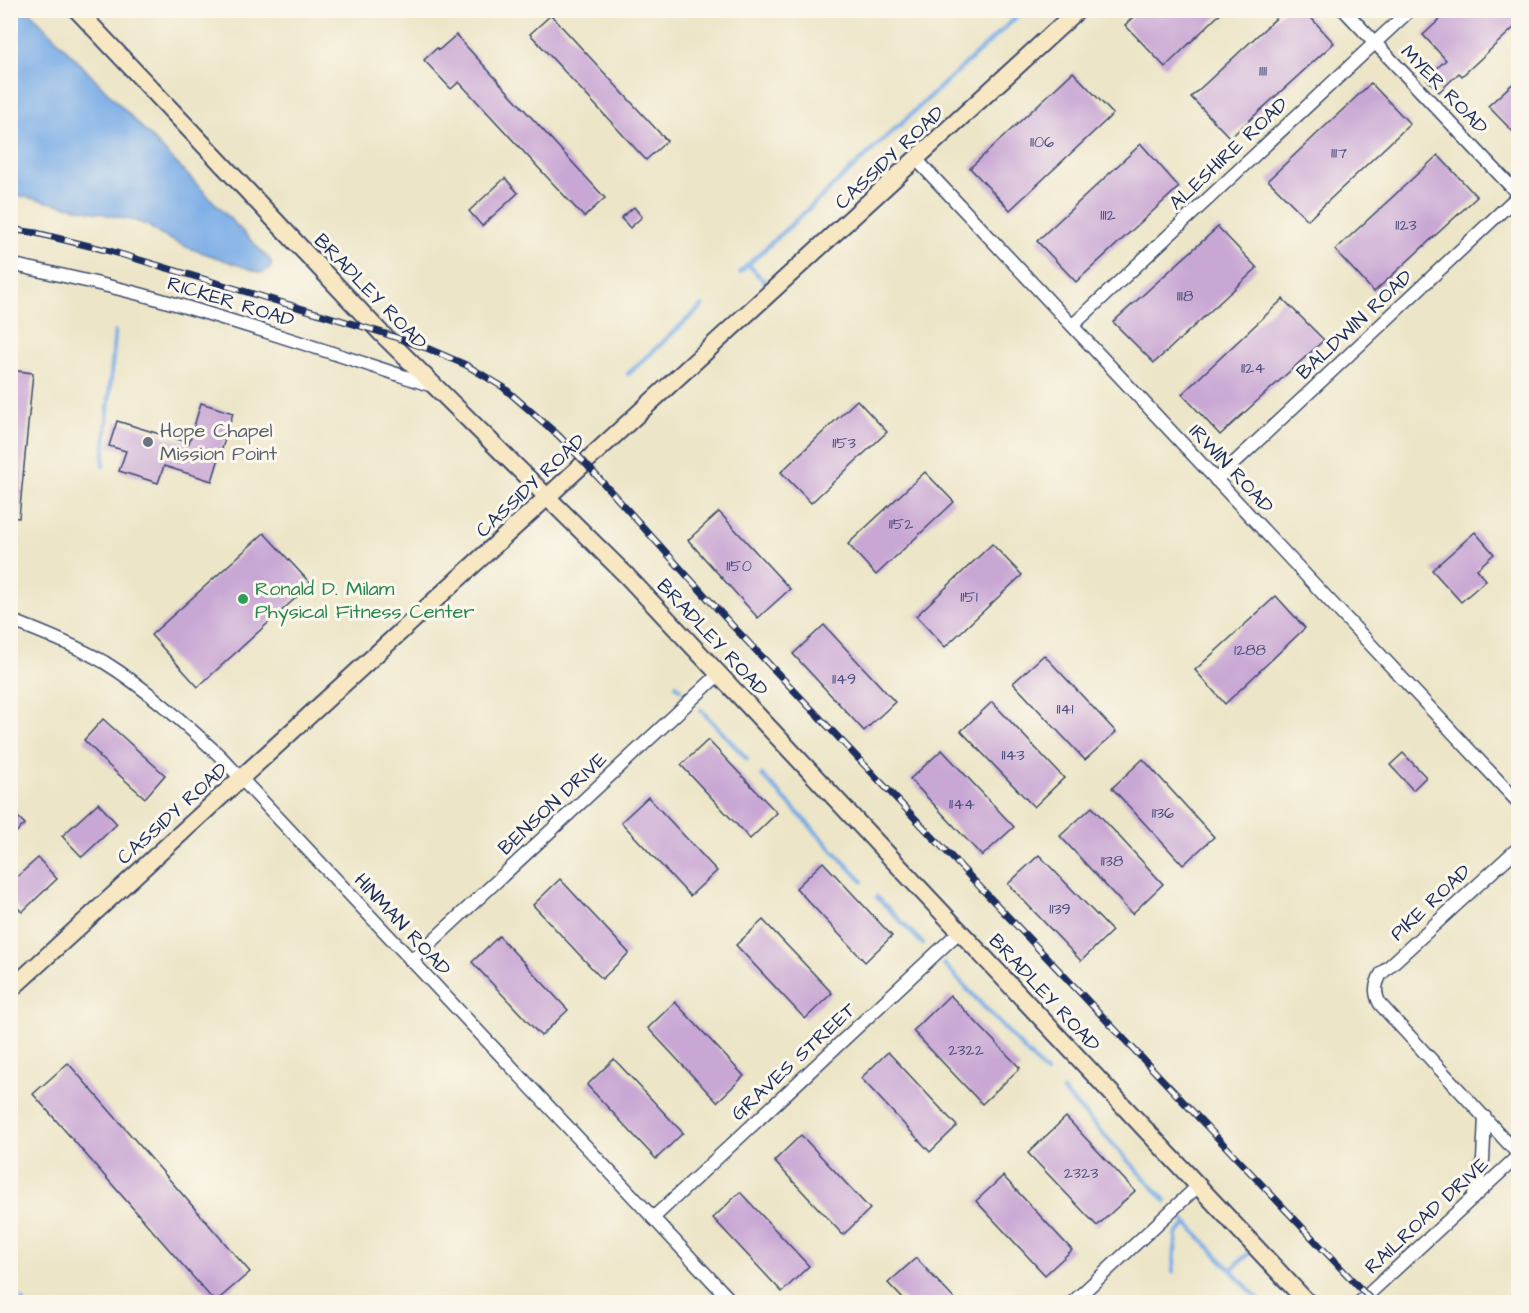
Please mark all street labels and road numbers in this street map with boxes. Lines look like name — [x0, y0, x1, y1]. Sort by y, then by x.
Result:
street label: MYER ROAD — [1394, 39, 1494, 141]
street label: ALESHIRE ROAD — [1163, 91, 1295, 216]
street label: CASSIDY ROAD — [829, 99, 951, 216]
street label: BRADLEY ROAD — [307, 227, 433, 356]
street label: BALDWIN ROAD — [1290, 263, 1419, 386]
street label: RICKER ROAD — [164, 269, 298, 335]
street label: IRWIN ROAD — [1182, 418, 1280, 520]
street label: CASSIDY ROAD — [470, 427, 592, 544]
street label: BRADLEY ROAD — [650, 573, 774, 703]
street label: BENSON DRIVE — [492, 746, 614, 862]
street label: CASSIDY ROAD — [111, 756, 234, 871]
street label: PIKE ROAD — [1384, 858, 1477, 947]
street label: HINMAN ROAD — [347, 867, 457, 982]
street label: BRADLEY ROAD — [982, 928, 1106, 1058]
street label: GRAVES STREET — [725, 996, 863, 1127]
street label: RAILROAD DRIVE — [1359, 1151, 1495, 1281]

